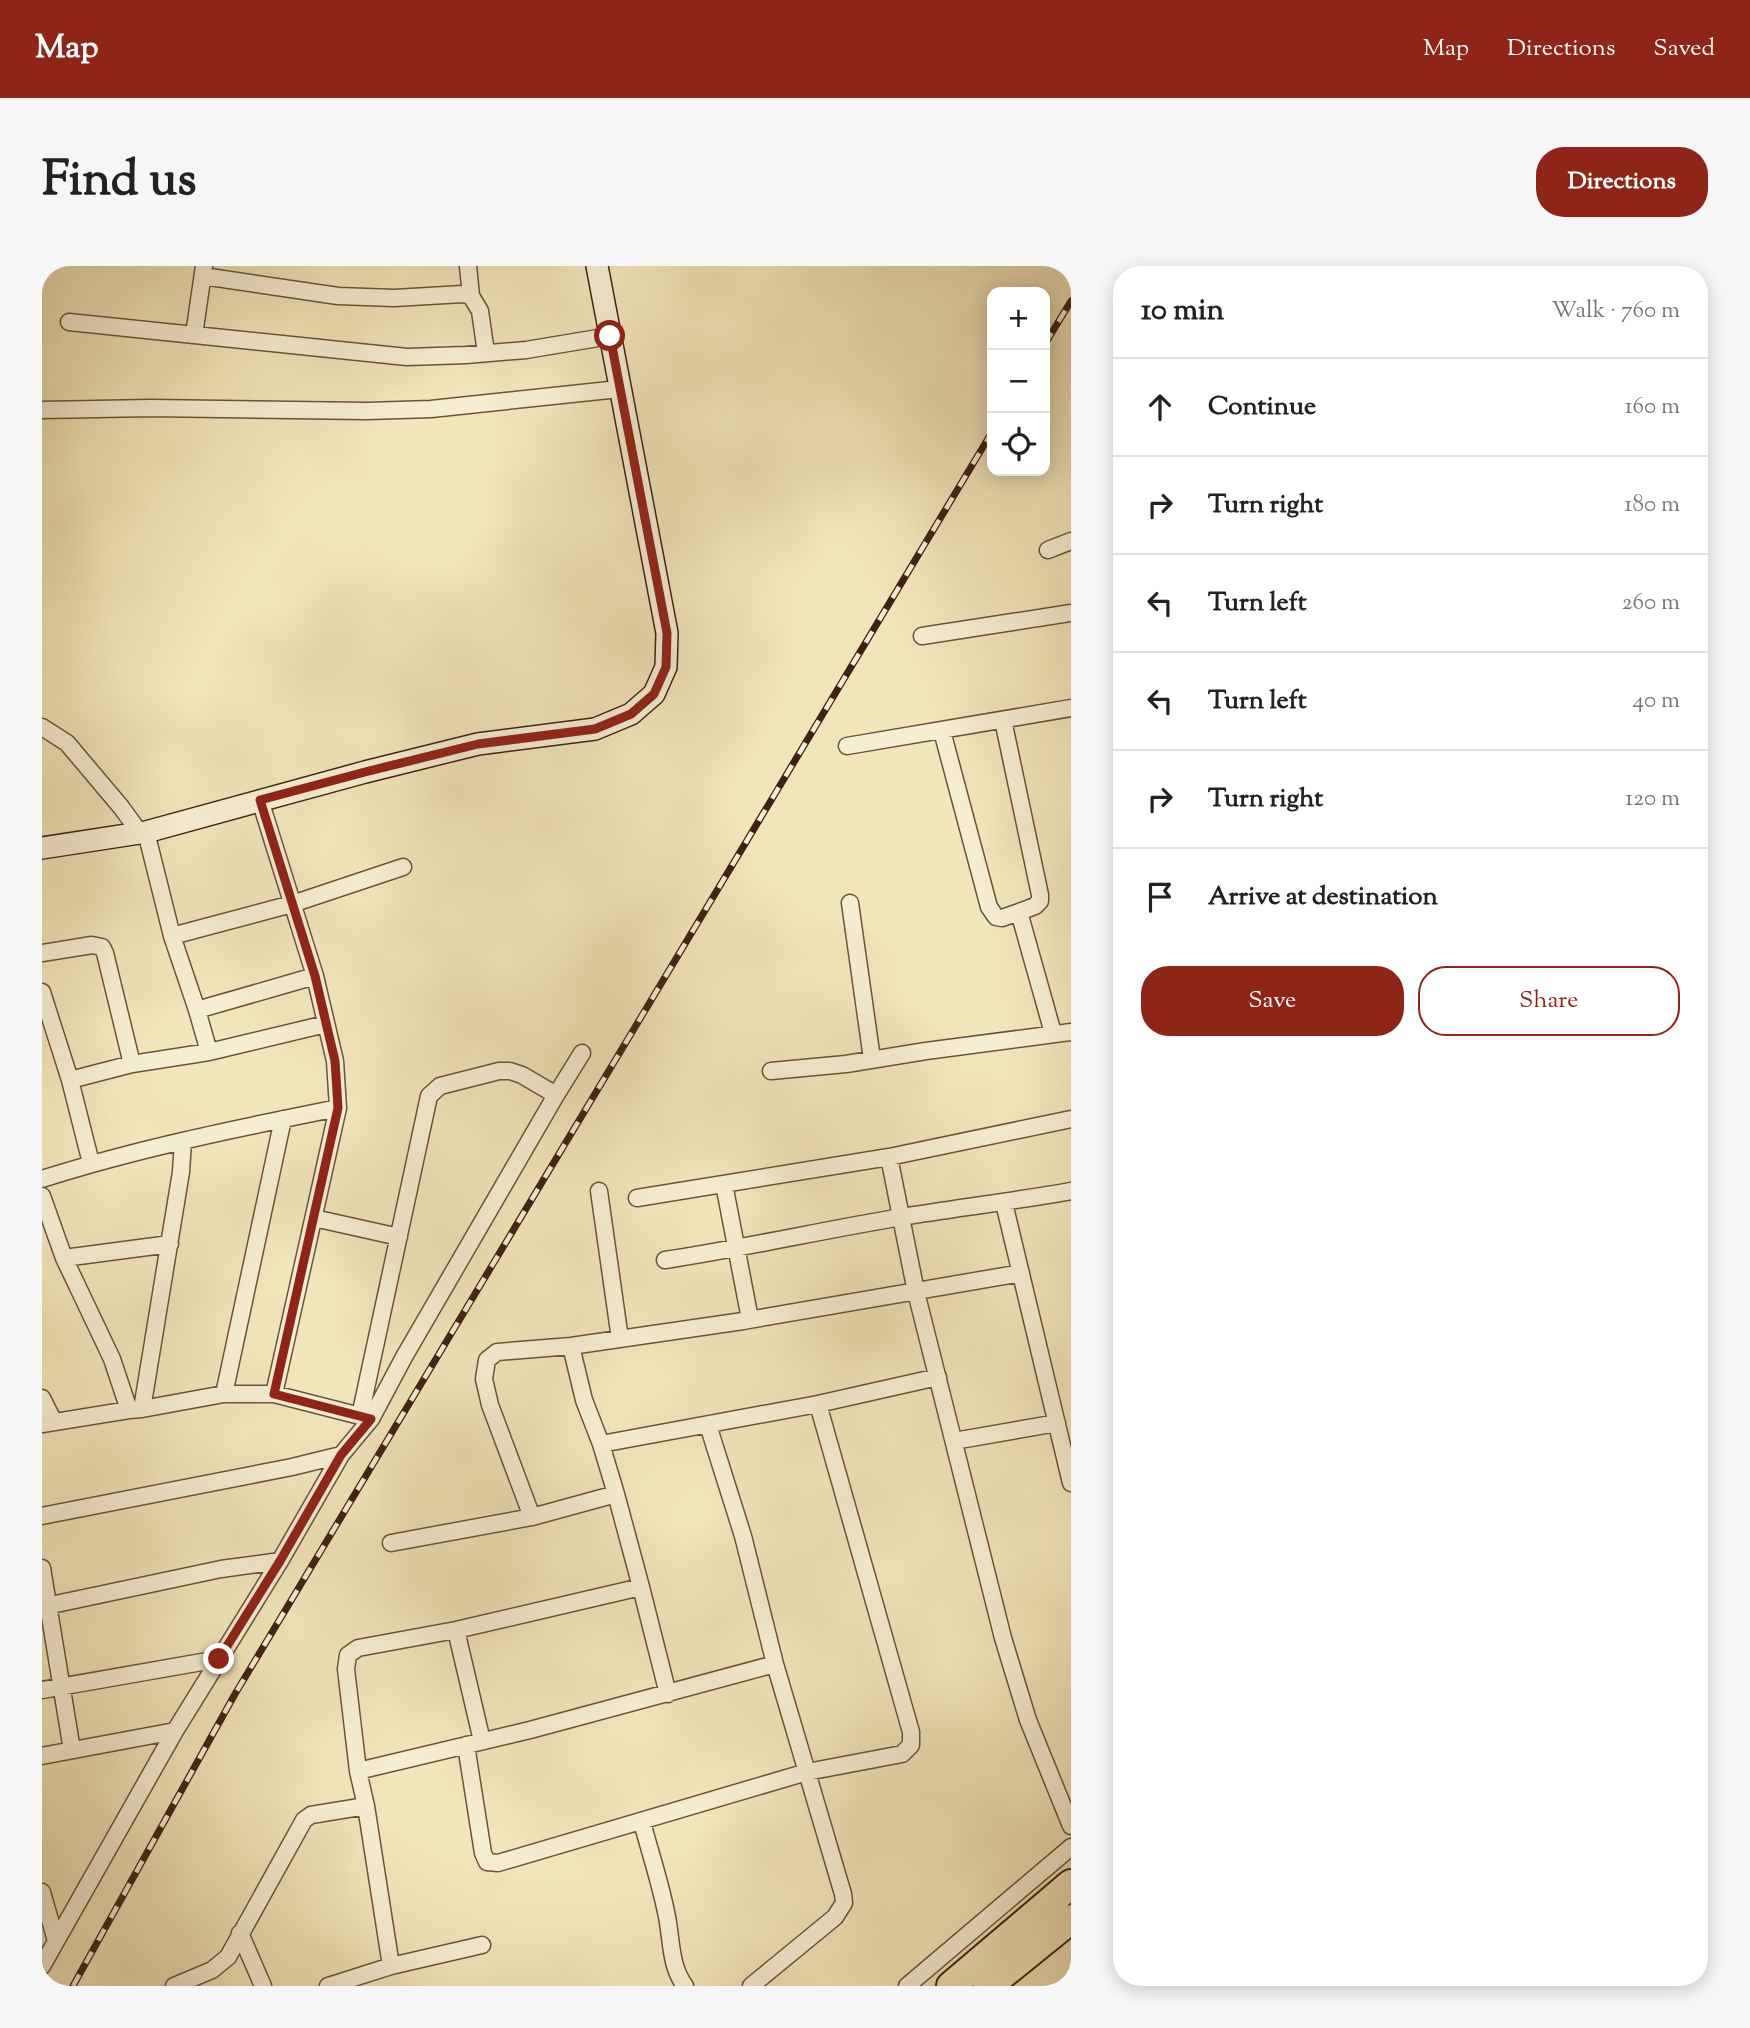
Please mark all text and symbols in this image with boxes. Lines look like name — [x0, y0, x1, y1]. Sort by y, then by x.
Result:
text: Map — [35, 25, 99, 73]
text: Map — [1423, 32, 1469, 66]
text: Directions — [1507, 32, 1615, 66]
text: Saved — [1653, 32, 1715, 66]
text: Find us — [42, 147, 196, 217]
button: Directions — [1536, 147, 1708, 217]
map controls — [987, 287, 1050, 476]
button: + — [987, 287, 1050, 350]
text: 10 min — [1141, 290, 1224, 333]
text: Walk · 760 m — [1551, 295, 1680, 328]
route start — [594, 320, 625, 351]
button: − — [987, 350, 1050, 413]
icon: ahead — [1141, 388, 1179, 426]
text: Continue — [1208, 389, 1316, 426]
text: 160 m — [1625, 391, 1680, 424]
button: locate — [987, 413, 1050, 476]
icon: right — [1141, 486, 1179, 524]
text: Turn right — [1208, 487, 1323, 524]
text: 180 m — [1625, 489, 1680, 522]
icon: left — [1141, 584, 1179, 622]
text: Turn left — [1208, 585, 1307, 622]
text: 260 m — [1622, 587, 1680, 620]
icon: left — [1141, 682, 1179, 720]
text: Turn left — [1208, 683, 1307, 720]
text: 40 m — [1633, 685, 1680, 718]
icon: right — [1141, 780, 1179, 818]
text: Turn right — [1208, 781, 1323, 818]
text: 120 m — [1625, 783, 1680, 816]
icon: arrive — [1141, 878, 1179, 916]
text: Arrive at destination — [1208, 879, 1438, 916]
button: Save — [1141, 966, 1404, 1036]
button: Share — [1418, 966, 1680, 1036]
route end — [203, 1643, 234, 1674]

